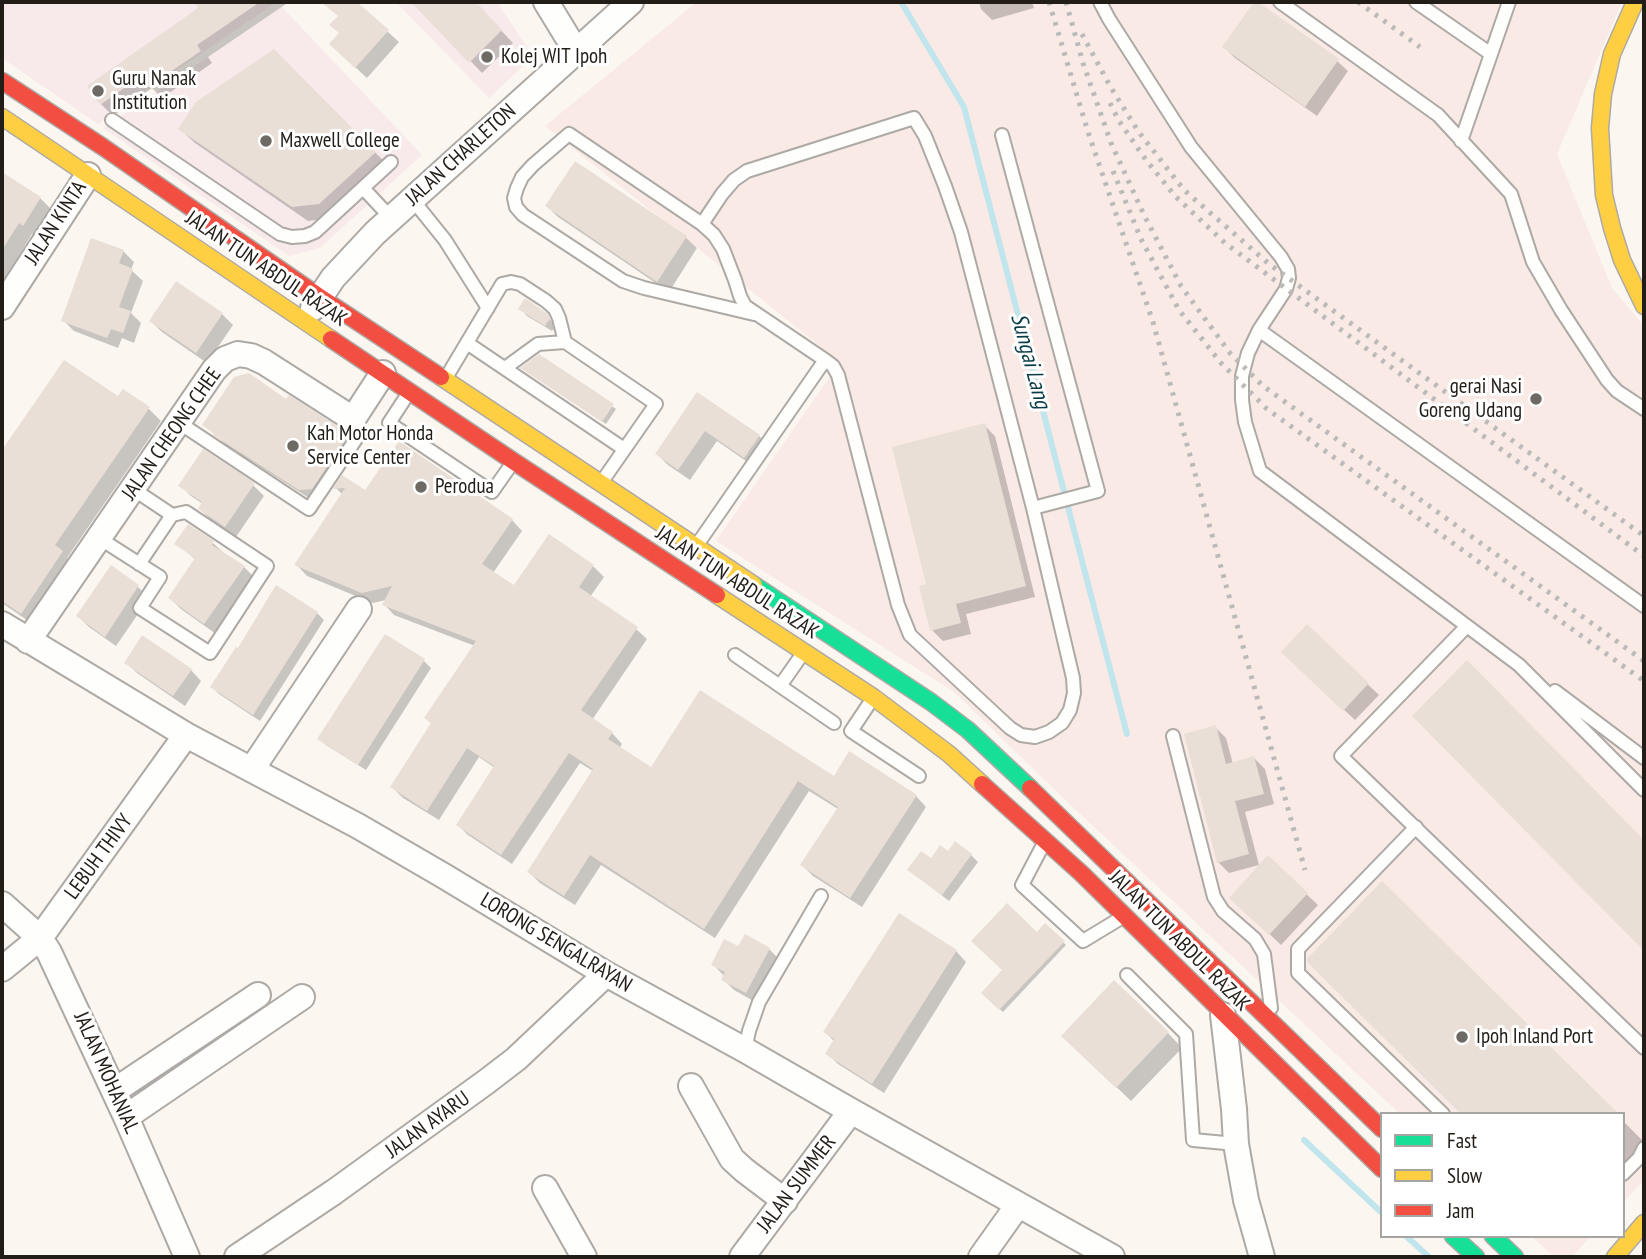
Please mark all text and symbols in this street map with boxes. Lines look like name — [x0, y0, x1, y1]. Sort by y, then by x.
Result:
place label: Kolej WIT Ipoh — [501, 44, 607, 70]
marker: Kolej WIT Ipoh — [479, 49, 495, 65]
place label: Guru Nanak Institution — [112, 66, 196, 116]
marker: Guru Nanak Institution — [90, 83, 106, 99]
street label: JALAN CHARLETON — [401, 99, 521, 211]
place label: Maxwell College — [280, 128, 400, 154]
marker: Maxwell College — [258, 133, 274, 149]
street label: JALAN KINTA — [20, 177, 92, 269]
street label: JALAN TUN ABDUL RAZAK — [181, 206, 351, 332]
water label: Sungai Lang — [1004, 310, 1056, 412]
street label: JALAN CHEONG CHEE — [117, 363, 227, 505]
place label: gerai Nasi Goreng Udang — [1419, 374, 1522, 424]
marker: gerai Nasi Goreng Udang — [1528, 391, 1544, 407]
place label: Kah Motor Honda Service Center — [307, 421, 433, 471]
marker: Kah Motor Honda Service Center — [285, 438, 301, 454]
place label: Perodua — [435, 474, 494, 500]
marker: Perodua — [413, 479, 429, 495]
street label: JALAN TUN ABDUL RAZAK — [651, 521, 823, 645]
street label: LEBUH THIVY — [60, 810, 138, 904]
street label: JALAN TUN ABDUL RAZAK — [1103, 865, 1255, 1017]
street label: LORONG SENGALRAYAN — [476, 888, 636, 998]
street label: JALAN MOHANIAL — [68, 1008, 144, 1138]
place label: Ipoh Inland Port — [1476, 1024, 1593, 1050]
marker: Ipoh Inland Port — [1454, 1029, 1470, 1045]
street label: JALAN AYARU — [381, 1086, 475, 1164]
legend — [1380, 1112, 1625, 1238]
text: Fast — [1447, 1127, 1477, 1154]
street label: JALAN SUMMER — [752, 1130, 842, 1238]
text: Slow — [1447, 1162, 1482, 1189]
text: Jam — [1447, 1197, 1474, 1224]

